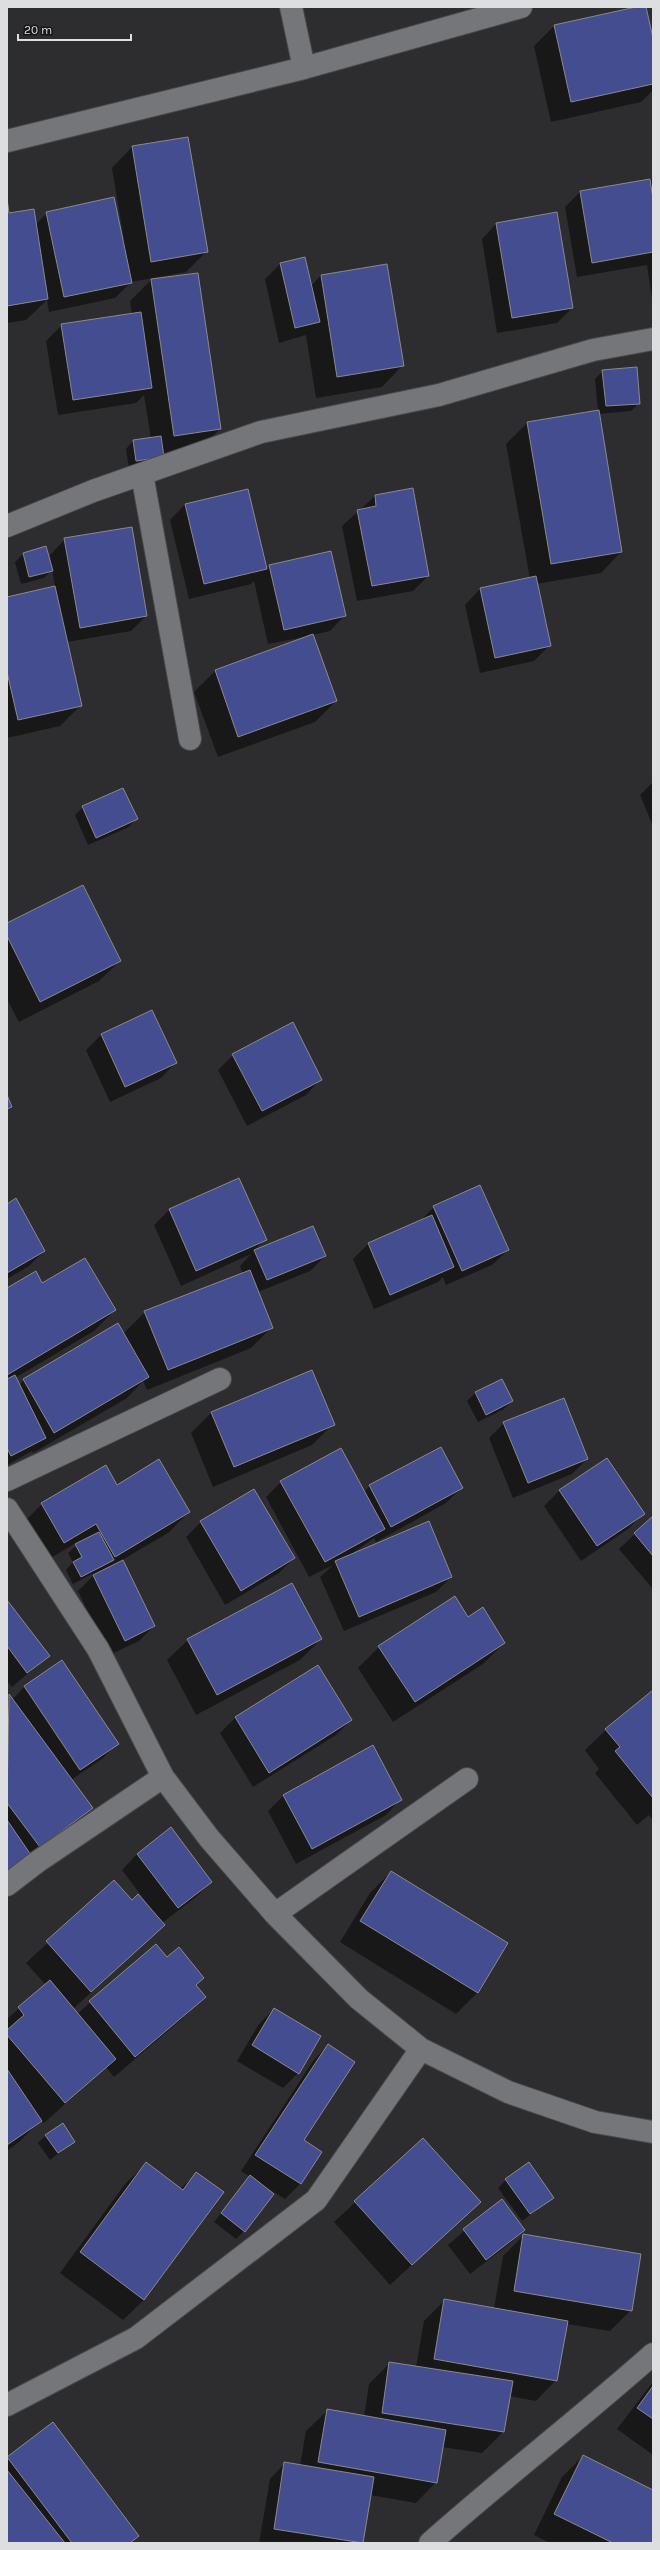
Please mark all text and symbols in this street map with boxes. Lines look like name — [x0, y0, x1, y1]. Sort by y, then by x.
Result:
scale bar — [18, 16, 131, 42]
text: 20 m — [24, 23, 52, 37]

